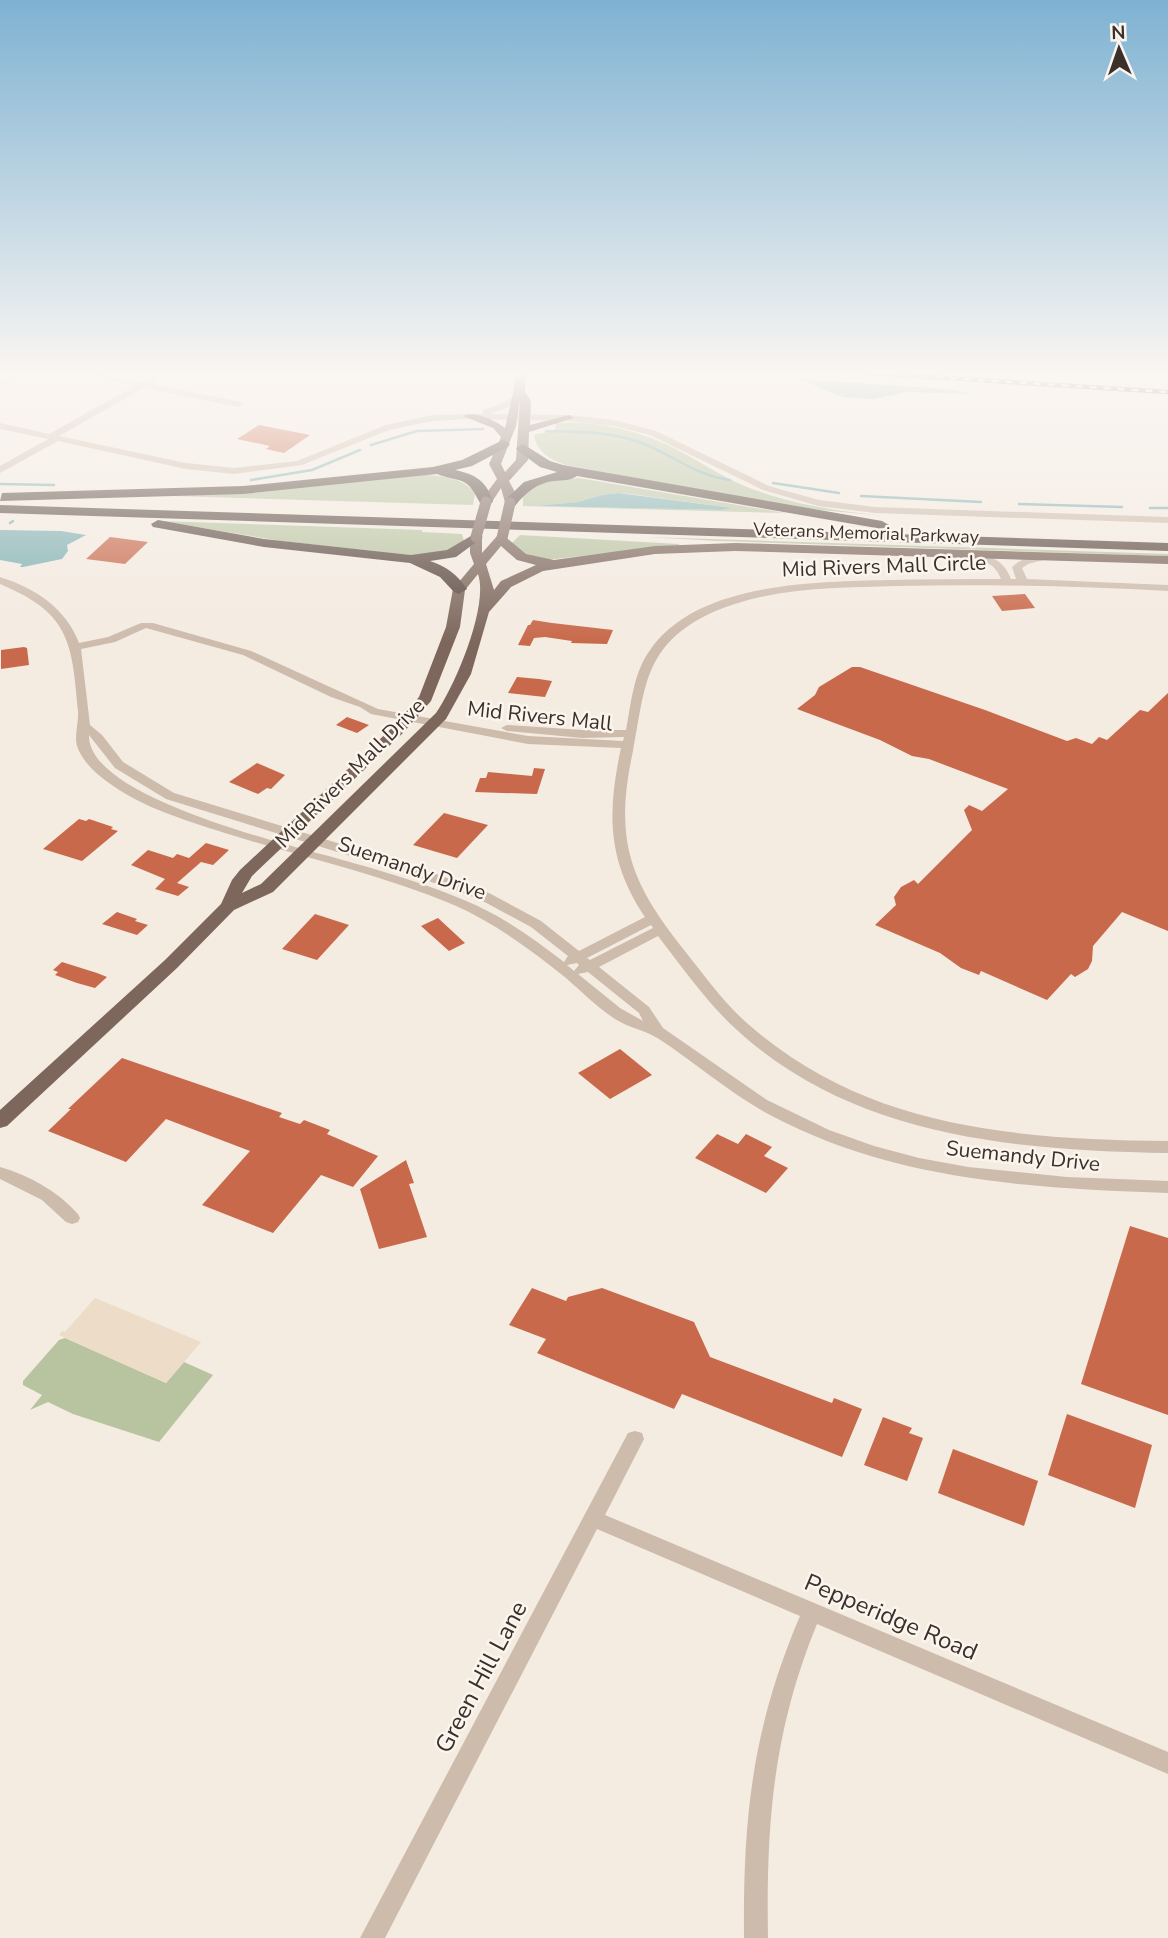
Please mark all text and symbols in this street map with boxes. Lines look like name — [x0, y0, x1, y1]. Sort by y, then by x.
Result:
north arrow — [1084, 14, 1154, 84]
text: N — [1111, 20, 1126, 46]
street label: Veterans Memorial Parkway — [752, 517, 980, 549]
street label: Mid Rivers Mall Circle — [781, 548, 987, 584]
street label: Mid Rivers Mall Drive — [269, 692, 431, 854]
street label: Mid Rivers Mall — [466, 694, 615, 738]
street label: Suemandy Drive — [334, 830, 490, 906]
street label: Suemandy Drive — [944, 1134, 1102, 1178]
street label: Pepperidge Road — [800, 1566, 982, 1668]
street label: Green Hill Lane — [428, 1596, 534, 1758]

